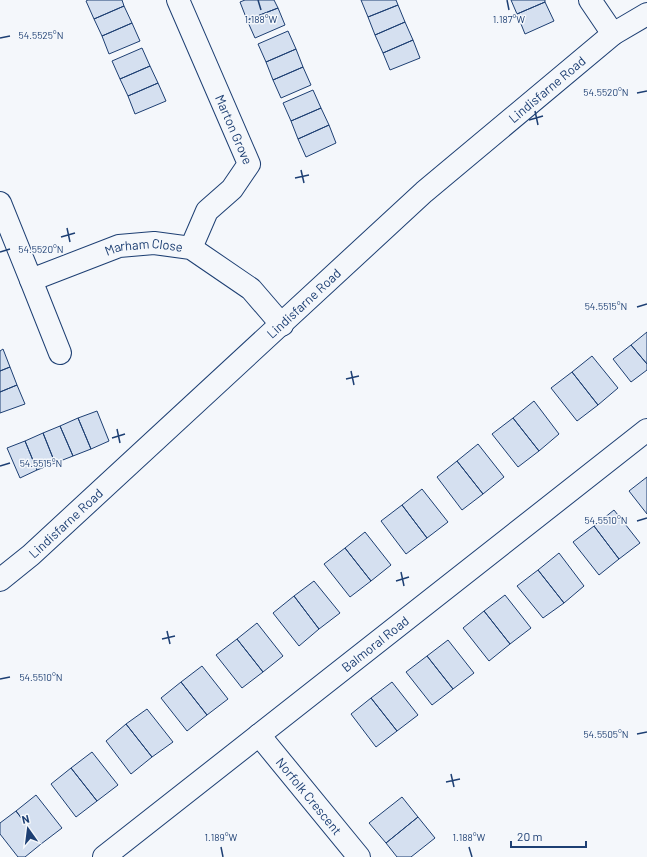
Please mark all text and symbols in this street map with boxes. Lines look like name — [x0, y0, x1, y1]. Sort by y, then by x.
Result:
text: 1.188°W — [245, 13, 278, 25]
text: 1.187°W — [493, 13, 525, 25]
text: 54.5525°N — [19, 29, 63, 41]
street label: Lindisfarne Road — [505, 53, 589, 126]
text: 54.5520°N — [583, 86, 629, 98]
street label: Marton Grove — [212, 92, 256, 167]
street label: Marham Close — [102, 235, 184, 259]
text: 54.5520°N — [18, 243, 64, 255]
street label: Lindisfarne Road — [263, 265, 344, 341]
text: 54.5515°N — [585, 300, 627, 312]
text: 54.5515°N — [20, 457, 62, 469]
street label: Lindisfarne Road — [25, 485, 106, 561]
text: 54.5510°N — [584, 514, 628, 526]
street label: Balmoral Road — [338, 612, 412, 675]
text: 54.5510°N — [19, 671, 63, 683]
text: 54.5505°N — [583, 728, 629, 740]
street label: Norfolk Crescent — [273, 754, 345, 838]
north arrow — [8, 809, 48, 849]
text: N — [20, 812, 31, 826]
scale bar — [511, 823, 586, 849]
text: 20 m — [517, 829, 543, 843]
text: 1.189°W — [205, 831, 238, 843]
text: 1.188°W — [453, 831, 486, 843]

